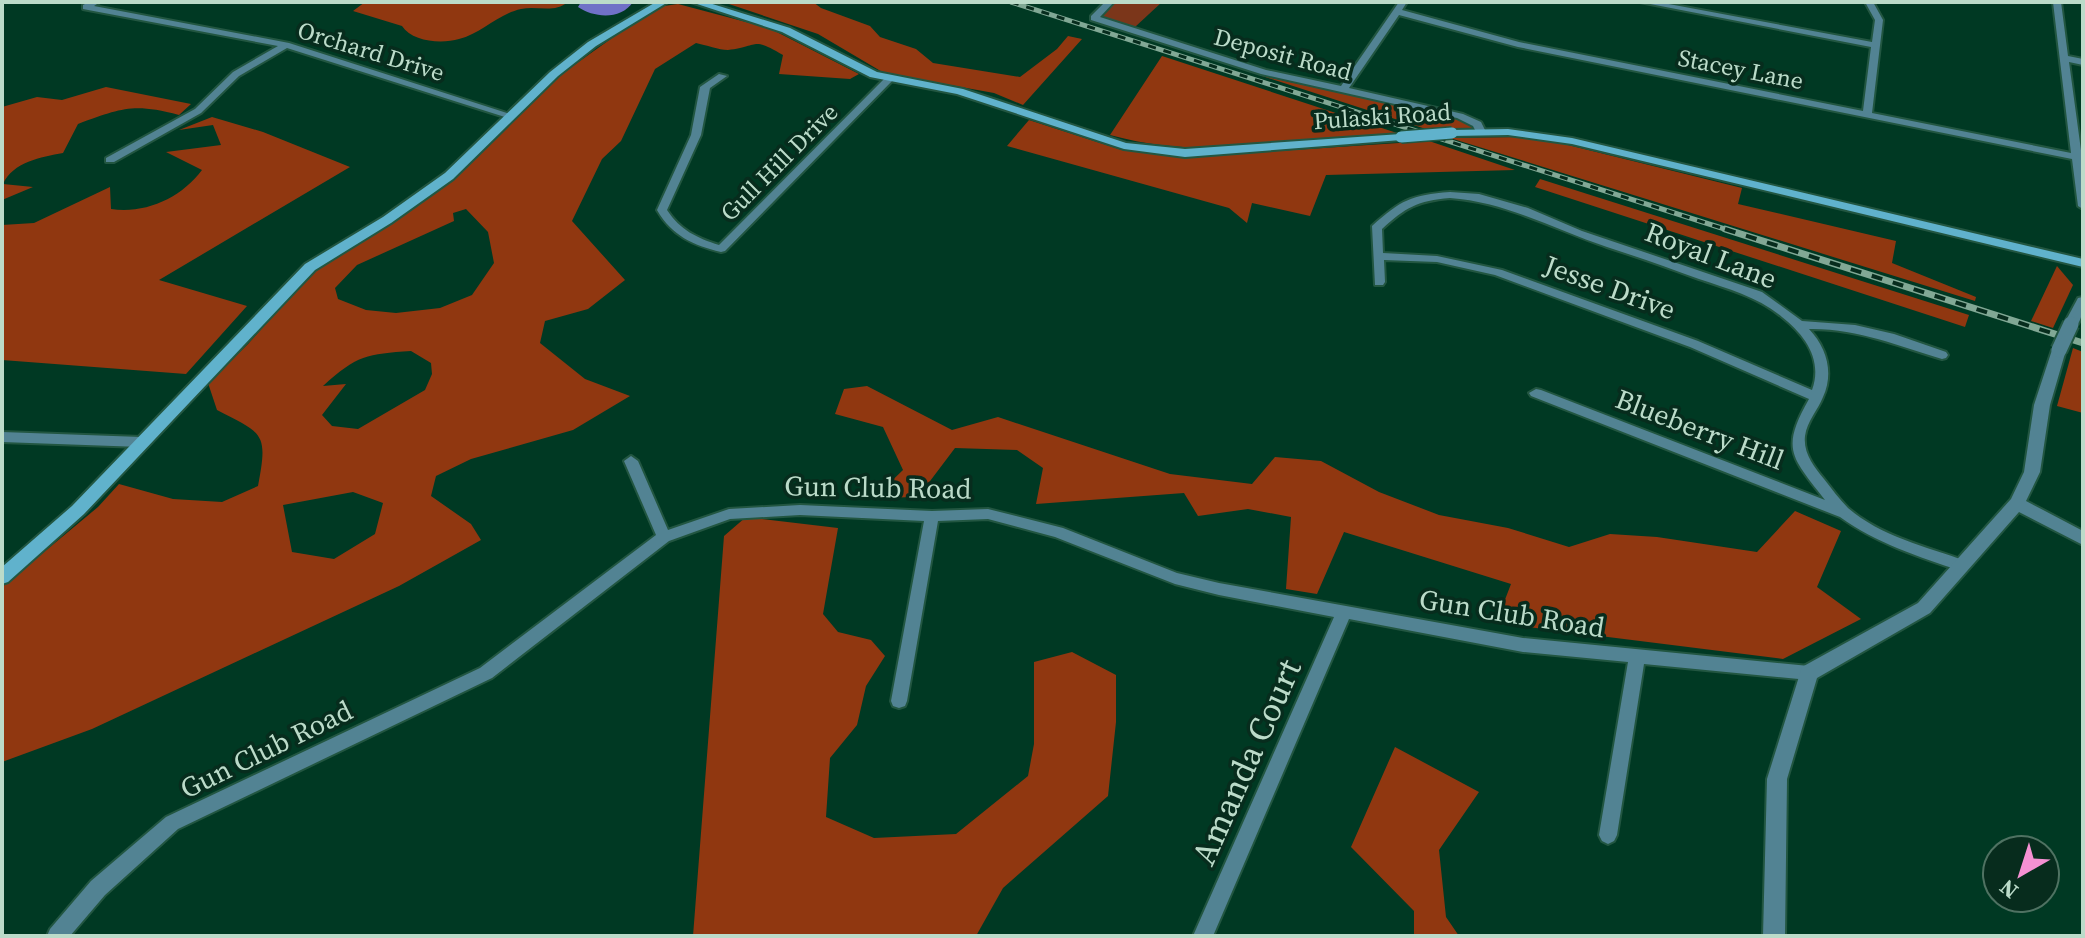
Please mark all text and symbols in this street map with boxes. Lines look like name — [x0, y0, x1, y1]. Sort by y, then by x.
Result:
street label: Orchard Drive — [294, 13, 448, 89]
street label: Deposit Road — [1210, 20, 1356, 88]
street label: Stacey Lane — [1676, 41, 1806, 97]
street label: Pulaski Road — [1312, 95, 1452, 137]
street label: Gull Hill Drive — [713, 96, 845, 228]
street label: Royal Lane — [1640, 213, 1782, 297]
street label: Jesse Drive — [1538, 245, 1681, 328]
street label: Blueberry Hill — [1610, 379, 1790, 479]
street label: Gun Club Road — [784, 466, 972, 508]
street label: Gun Club Road — [1417, 580, 1607, 646]
street label: Amanda Court — [1180, 652, 1312, 872]
street label: Gun Club Road — [174, 691, 359, 807]
north arrow — [1981, 834, 2061, 914]
text: N — [1993, 873, 2024, 906]

